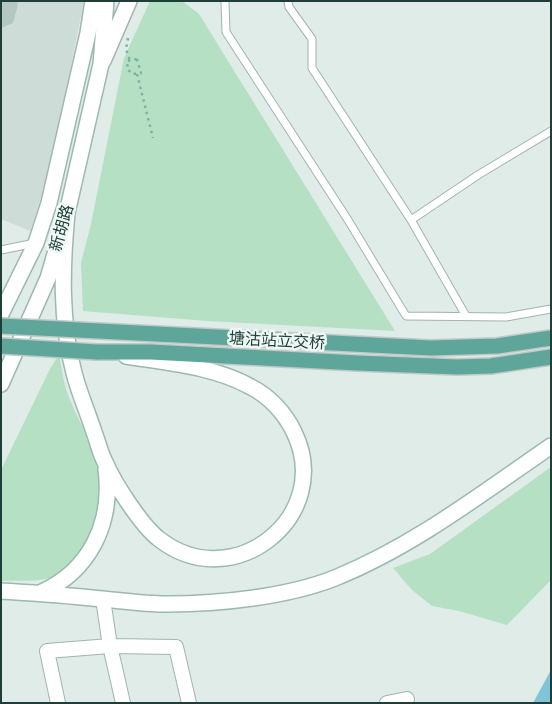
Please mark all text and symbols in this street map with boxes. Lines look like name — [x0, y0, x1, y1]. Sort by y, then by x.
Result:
street label: 新胡路 — [46, 202, 78, 254]
street label: 塘沽站立交桥 — [229, 329, 325, 353]

